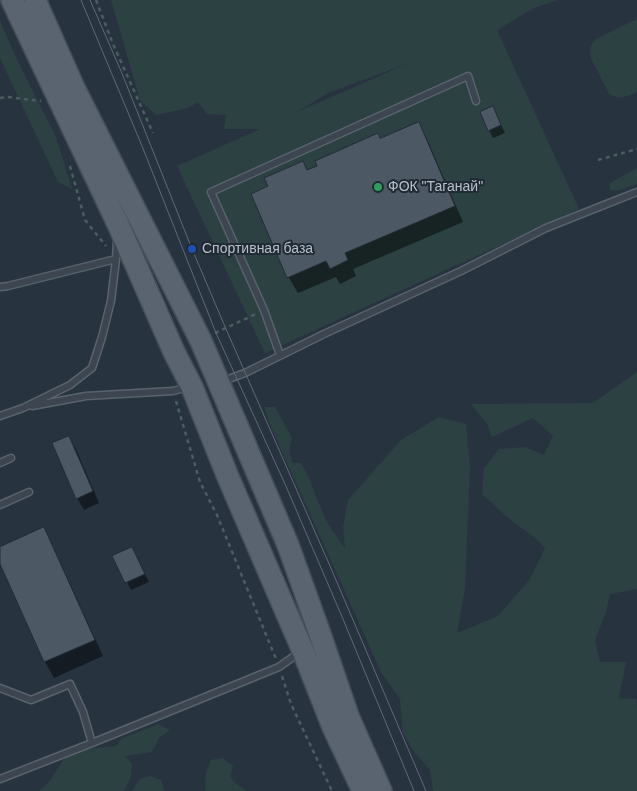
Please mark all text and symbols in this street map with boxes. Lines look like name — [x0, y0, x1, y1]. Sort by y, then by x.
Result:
place label: ФОК "Таганай" — [388, 179, 483, 195]
marker: ФОК "Таганай" — [372, 181, 384, 193]
place label: Спортивная база — [202, 241, 313, 257]
marker: Спортивная база — [186, 243, 198, 255]

